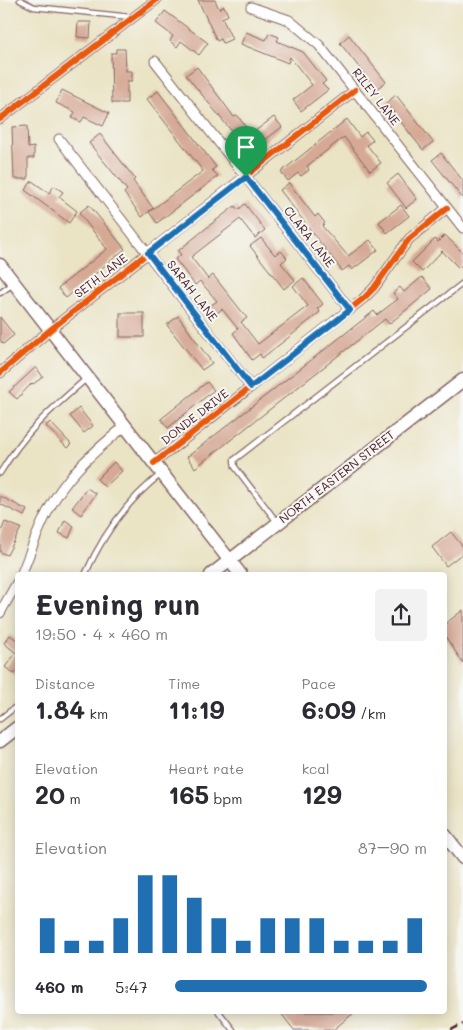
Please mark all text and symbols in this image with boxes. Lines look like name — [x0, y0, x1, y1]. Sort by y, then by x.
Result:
street label: RILEY LANE — [349, 65, 404, 128]
pin — [225, 126, 267, 177]
icon: arrive — [232, 133, 260, 161]
street label: CLARA LANE — [281, 203, 339, 270]
street label: SETH LANE — [71, 249, 130, 301]
street label: SARAH LANE — [164, 256, 222, 324]
street label: DONDE DRIVE — [157, 385, 231, 448]
street label: NORTH EASTERN STREET — [275, 426, 398, 526]
text: Evening run — [35, 586, 200, 622]
button: share — [375, 589, 427, 641]
text: 19:50 · 4 × 460 m — [35, 623, 168, 644]
text: Distance — [35, 674, 95, 693]
text: Time — [168, 674, 200, 693]
text: Pace — [302, 674, 336, 693]
text: 1.84 — [35, 693, 85, 725]
text: 11:19 — [168, 693, 225, 725]
text: 6:09 — [302, 693, 356, 725]
text: km — [85, 704, 108, 723]
text: /km — [356, 704, 386, 723]
text: Elevation — [35, 759, 98, 778]
text: Heart rate — [168, 759, 244, 778]
text: kcal — [302, 759, 330, 778]
text: 20 — [35, 778, 65, 810]
text: 165 — [168, 778, 209, 810]
text: 129 — [302, 778, 342, 810]
text: m — [65, 789, 81, 808]
text: bpm — [209, 789, 242, 808]
text: Elevation — [35, 837, 107, 858]
text: 87–90 m — [358, 837, 427, 858]
text: 460 m — [35, 976, 84, 997]
text: 5:47 — [115, 976, 148, 997]

